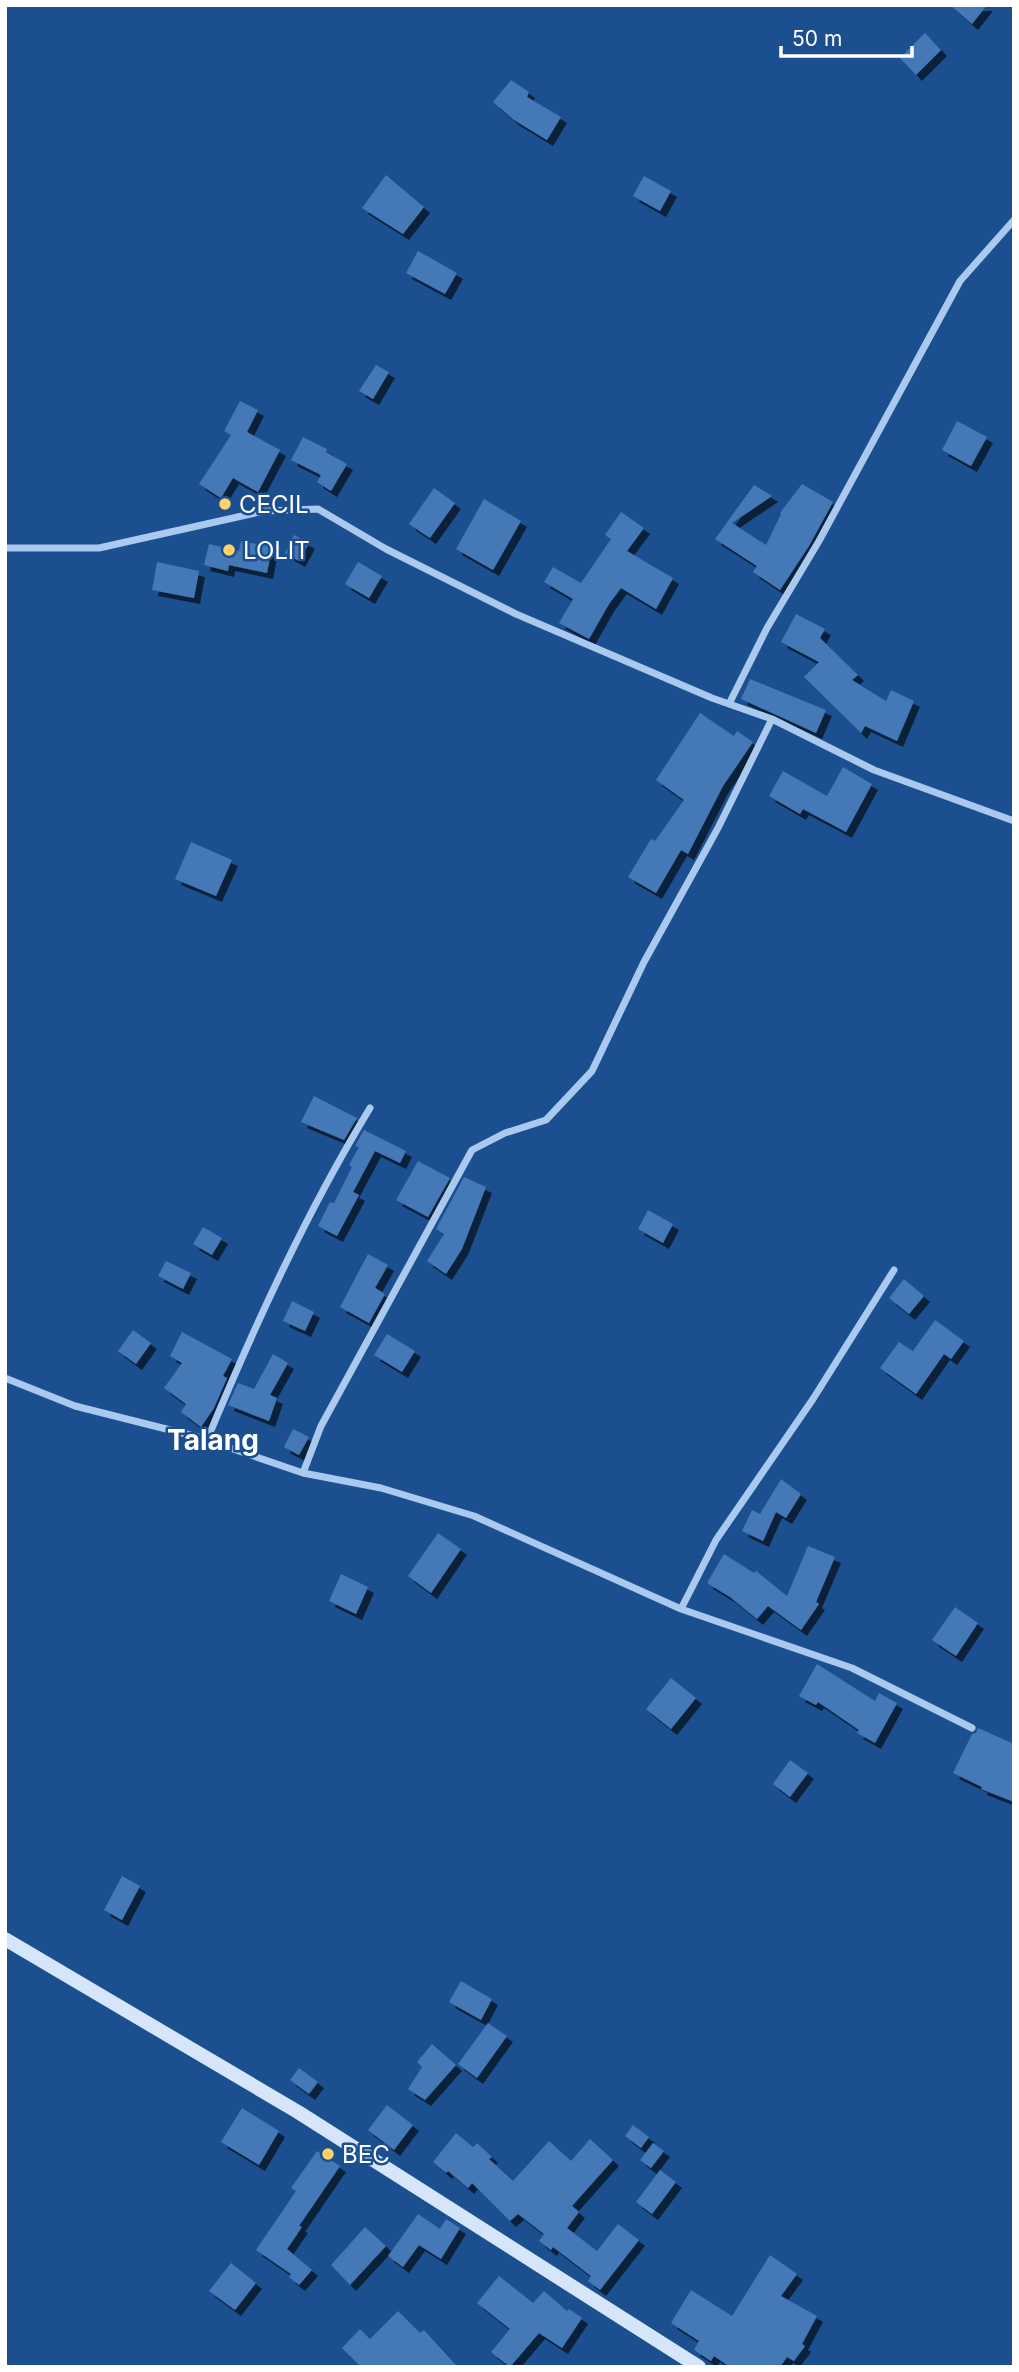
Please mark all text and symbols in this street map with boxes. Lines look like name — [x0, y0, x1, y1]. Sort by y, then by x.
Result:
scale bar — [781, 14, 912, 58]
text: 50 m — [792, 26, 842, 51]
place label: CECIL — [239, 490, 309, 519]
marker: CECIL — [217, 496, 233, 512]
place label: LOLIT — [243, 536, 310, 565]
marker: LOLIT — [221, 542, 237, 558]
district label: Talang — [167, 1423, 259, 1457]
place label: BEC — [342, 2140, 390, 2169]
marker: BEC — [320, 2146, 336, 2162]

